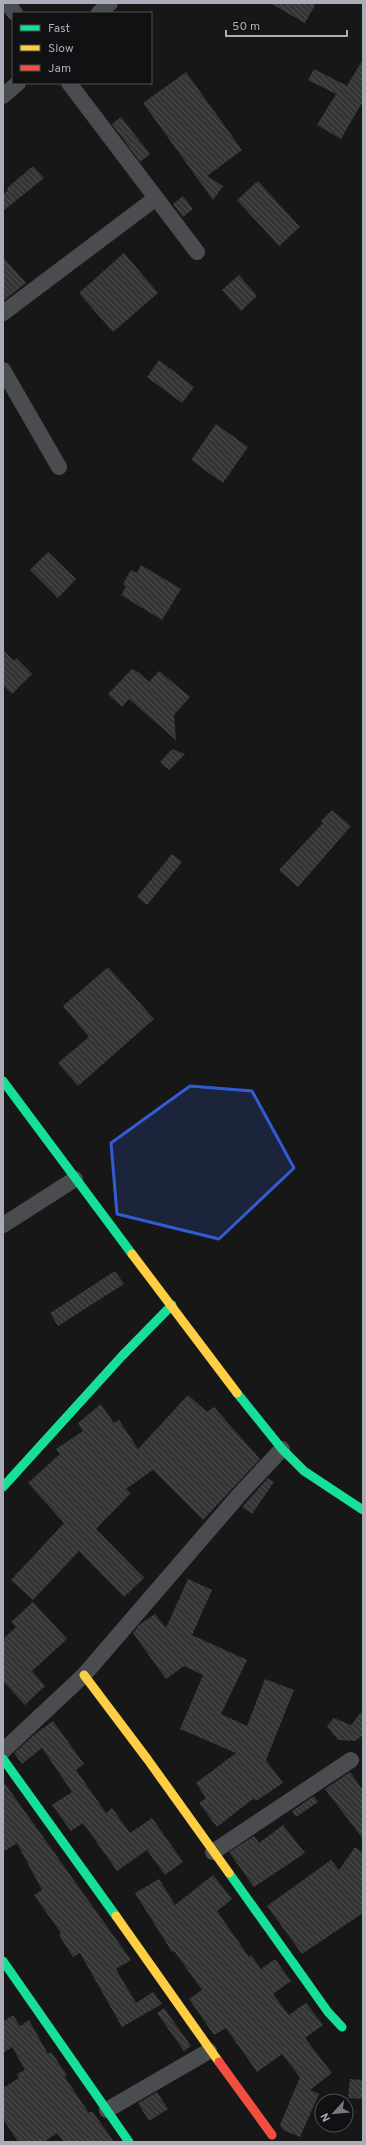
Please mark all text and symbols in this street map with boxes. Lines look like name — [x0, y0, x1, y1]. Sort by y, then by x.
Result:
legend — [12, 12, 152, 84]
scale bar — [226, 12, 347, 38]
text: 50 m — [232, 19, 260, 35]
text: Fast — [48, 21, 70, 37]
text: Slow — [48, 41, 74, 57]
text: Jam — [48, 61, 71, 77]
north arrow — [314, 2093, 354, 2133]
text: N — [318, 2110, 334, 2124]

